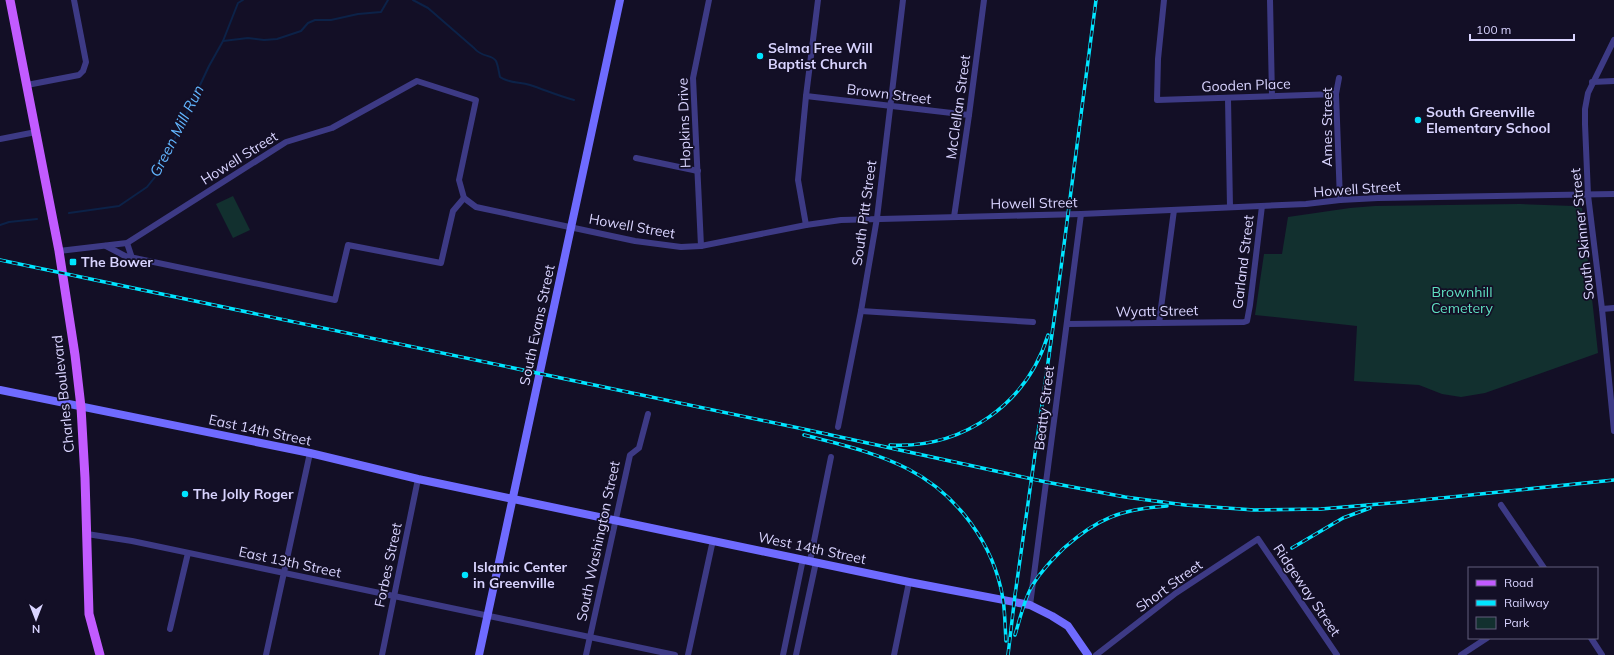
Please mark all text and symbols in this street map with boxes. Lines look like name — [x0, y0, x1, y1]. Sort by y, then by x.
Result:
scale bar — [1470, 16, 1574, 42]
text: 100 m — [1476, 22, 1511, 37]
place label: Selma Free Will Baptist Church — [768, 39, 873, 73]
marker: Selma Free Will Baptist Church — [755, 51, 765, 61]
street label: McClellan Street — [942, 54, 974, 160]
street label: Gooden Place — [1201, 74, 1291, 96]
street label: Hopkins Drive — [673, 78, 695, 168]
street label: Brown Street — [846, 80, 932, 108]
water label: Green Mill Run — [145, 81, 208, 180]
street label: Ames Street — [1318, 87, 1336, 167]
place label: South Greenville Elementary School — [1426, 103, 1550, 137]
marker: South Greenville Elementary School — [1413, 115, 1423, 125]
street label: Howell Street — [197, 127, 281, 189]
street label: South Pitt Street — [848, 159, 880, 267]
street label: South Skinner Street — [1566, 167, 1598, 301]
street label: Howell Street — [1313, 177, 1401, 201]
street label: Howell Street — [990, 193, 1078, 213]
street label: Howell Street — [587, 210, 677, 242]
street label: Garland Street — [1228, 214, 1258, 310]
place label: The Bower — [81, 253, 153, 271]
marker: The Bower — [68, 257, 78, 267]
street label: South Evans Street — [515, 263, 559, 387]
park label: Brownhill Cemetery — [1431, 283, 1494, 317]
street label: Wyatt Street — [1115, 301, 1199, 321]
street label: Charles Boulevard — [48, 334, 78, 454]
street label: Beatty Street — [1030, 365, 1058, 451]
street label: East 14th Street — [207, 410, 313, 450]
street label: South Washington Street — [572, 459, 624, 623]
place label: The Jolly Roger — [193, 485, 294, 503]
marker: The Jolly Roger — [180, 489, 190, 499]
street label: Forbes Street — [370, 521, 406, 609]
street label: West 14th Street — [756, 528, 868, 568]
street label: Ridgeway Street — [1269, 540, 1345, 640]
street label: East 13th Street — [237, 542, 343, 582]
street label: Short Street — [1132, 556, 1206, 616]
place label: Islamic Center in Greenville — [473, 558, 568, 592]
legend — [1468, 567, 1598, 639]
marker: Islamic Center in Greenville — [460, 570, 470, 580]
text: Road — [1504, 575, 1533, 590]
text: Railway — [1504, 595, 1550, 610]
north arrow — [16, 599, 56, 639]
text: Park — [1504, 615, 1530, 630]
text: N — [32, 622, 40, 636]

